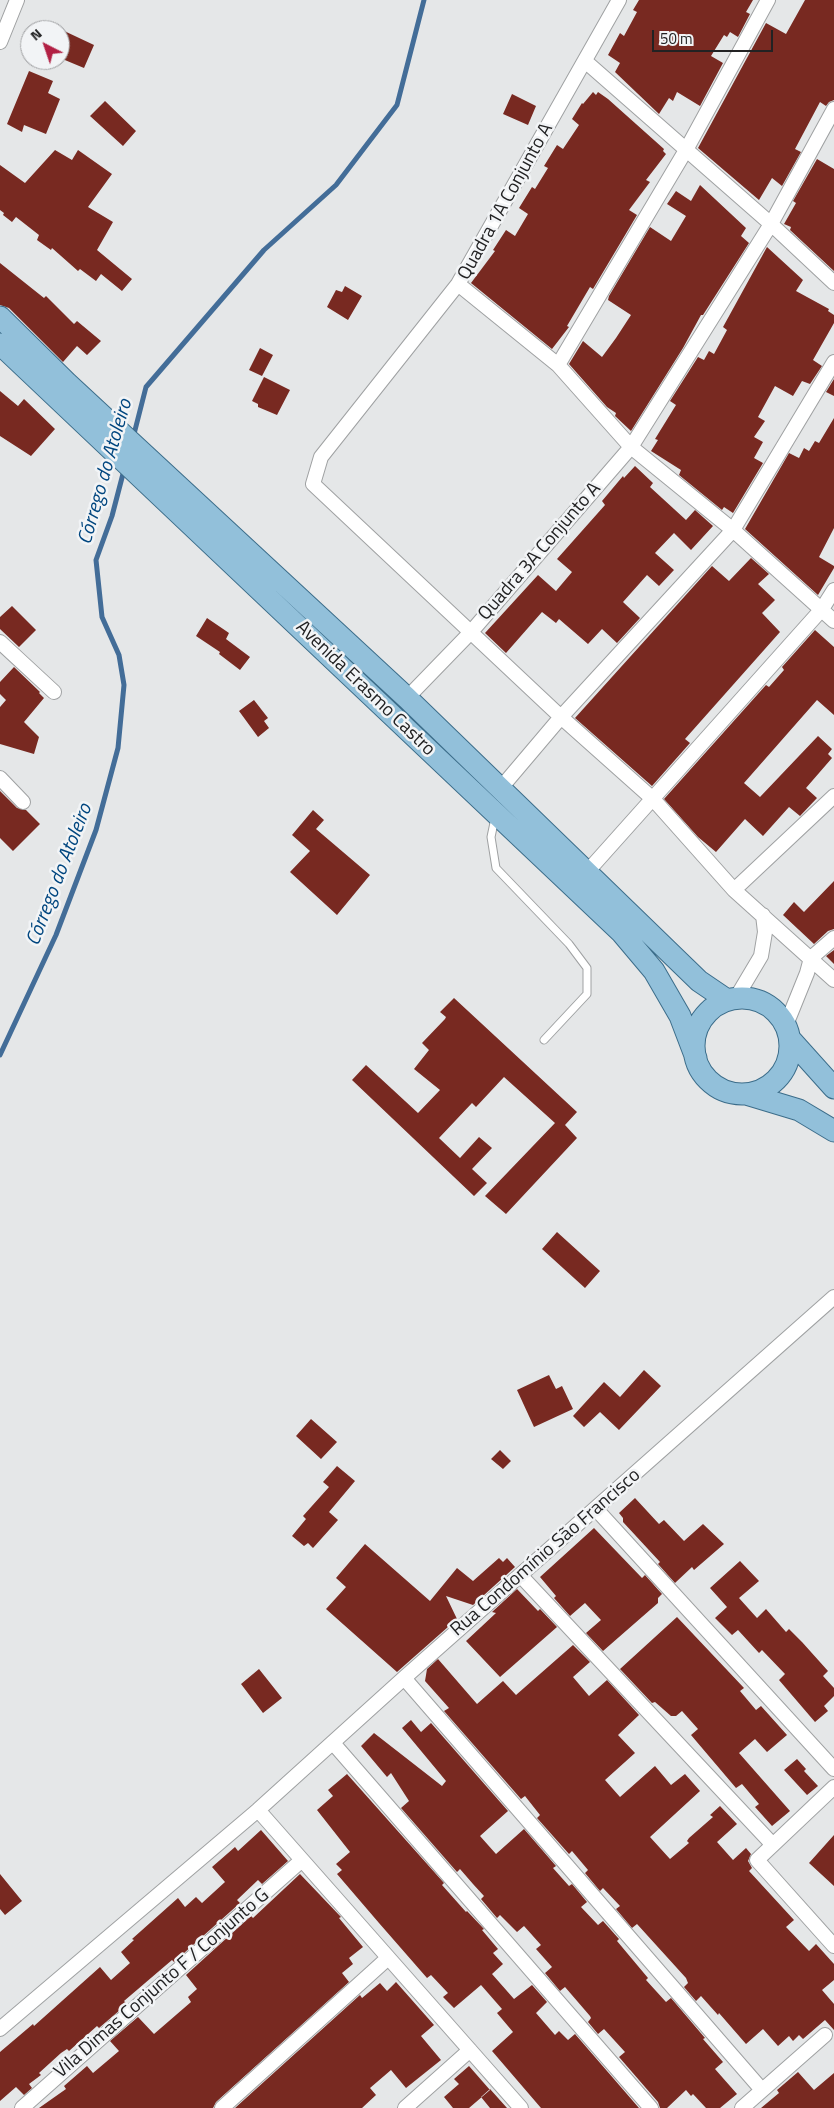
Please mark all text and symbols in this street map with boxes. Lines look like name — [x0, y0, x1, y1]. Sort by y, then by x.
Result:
north arrow — [20, 20, 70, 70]
scale bar — [654, 20, 775, 52]
text: N — [25, 23, 46, 45]
text: 50 m — [660, 27, 693, 50]
street label: Quadra 1A Conjunto A — [453, 120, 559, 284]
water label: Córrego do Atoleiro — [74, 397, 138, 547]
street label: Quadra 3A Conjunto A — [474, 478, 606, 626]
street label: Avenida Erasmo Castro — [291, 617, 439, 761]
water label: Córrego do Atoleiro — [22, 801, 98, 949]
street label: Rua Condomínio São Francisco — [446, 1464, 646, 1642]
street label: Vila Dimas Conjunto F / Conjunto G — [50, 1884, 274, 2084]

